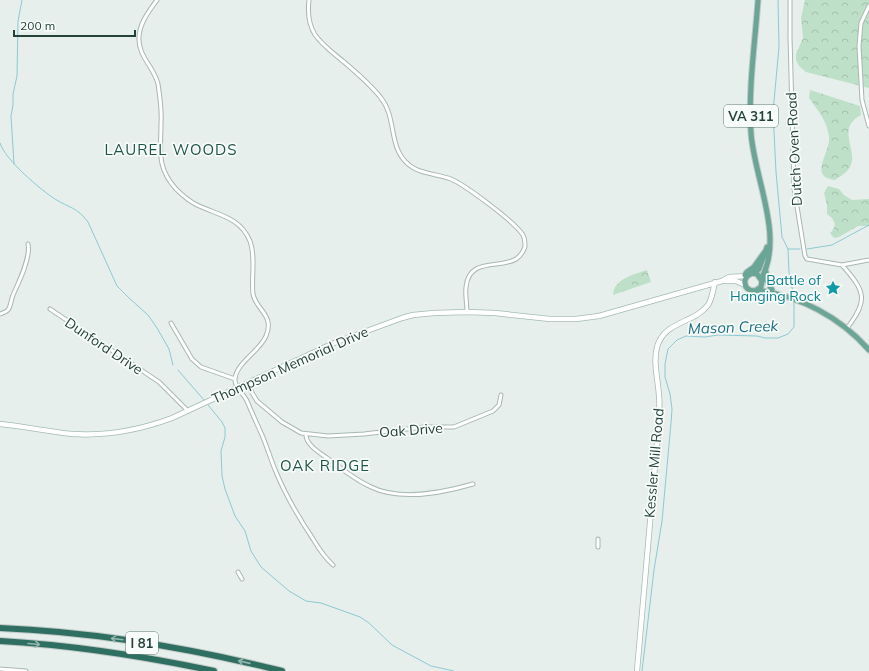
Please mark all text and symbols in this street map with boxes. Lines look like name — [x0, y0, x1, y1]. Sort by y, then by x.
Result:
scale bar — [14, 12, 135, 38]
text: 200 m — [20, 18, 55, 33]
street label: Dutch Oven Road — [782, 92, 806, 206]
road number: VA 311 — [724, 105, 778, 127]
district label: LAUREL WOODS — [104, 140, 238, 159]
place label: Battle of Hanging Rock — [730, 271, 822, 305]
place icon: Battle of Hanging Rock — [824, 279, 842, 297]
street label: Dunford Drive — [62, 313, 146, 379]
water label: Mason Creek — [688, 316, 780, 338]
street label: Thompson Memorial Drive — [209, 322, 371, 408]
street label: Kessler Mill Road — [640, 407, 668, 519]
street label: Oak Drive — [378, 419, 444, 441]
district label: OAK RIDGE — [280, 456, 370, 475]
road number: I 81 — [126, 632, 158, 654]
one-way arrow — [110, 635, 123, 643]
one-way arrow — [27, 640, 40, 647]
one-way arrow — [238, 657, 251, 665]

